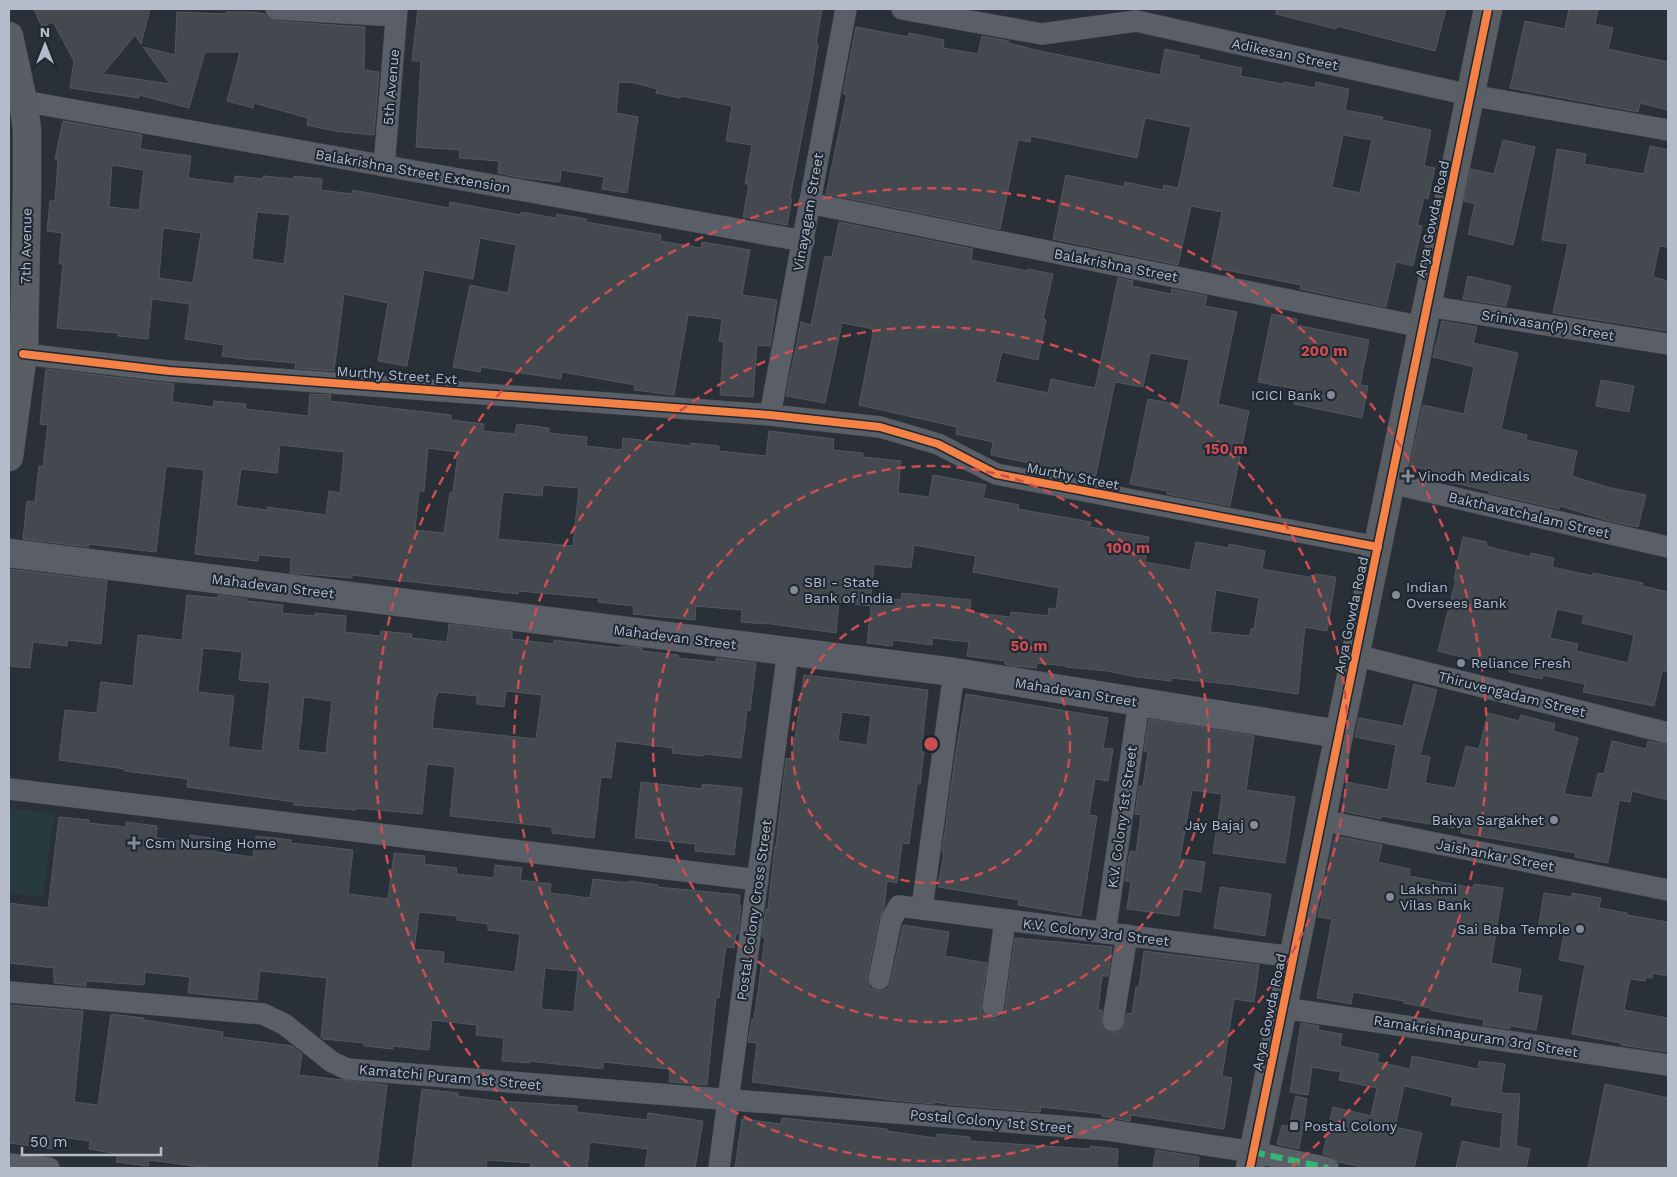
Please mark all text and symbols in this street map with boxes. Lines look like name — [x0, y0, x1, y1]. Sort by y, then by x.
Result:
north arrow — [20, 20, 70, 70]
text: N — [40, 24, 50, 40]
street label: Adikesan Street — [1230, 35, 1340, 73]
street label: 5th Avenue — [380, 48, 402, 126]
street label: Balakrishna Street Extension — [314, 146, 512, 196]
street label: Vinayagam Street — [790, 152, 826, 272]
street label: Arya Gowda Road — [1412, 159, 1452, 279]
street label: 7th Avenue — [17, 208, 35, 284]
street label: Balakrishna Street — [1053, 245, 1179, 285]
street label: Srinivasan(P) Street — [1480, 307, 1616, 343]
text: 200 m — [1301, 342, 1347, 360]
street label: Murthy Street Ext — [336, 363, 458, 387]
place label: ICICI Bank — [1251, 387, 1321, 403]
marker: ICICI Bank — [1325, 389, 1337, 401]
text: 150 m — [1204, 440, 1248, 458]
street label: Murthy Street — [1025, 459, 1121, 493]
place label: Vinodh Medicals — [1418, 468, 1530, 484]
marker: Vinodh Medicals — [1402, 470, 1414, 482]
street label: Bakthavatchalam Street — [1447, 489, 1611, 541]
text: 100 m — [1106, 539, 1150, 557]
street label: Arya Gowda Road — [1331, 555, 1371, 675]
street label: Mahadevan Street — [211, 571, 335, 601]
place label: SBI - State Bank of India — [804, 574, 893, 606]
place label: Indian Oversees Bank — [1406, 579, 1507, 611]
marker: SBI - State Bank of India — [788, 584, 800, 596]
marker: Indian Oversees Bank — [1390, 589, 1402, 601]
street label: Mahadevan Street — [613, 622, 737, 652]
text: 50 m — [1011, 637, 1047, 655]
place label: Reliance Fresh — [1471, 655, 1571, 671]
marker: Reliance Fresh — [1455, 657, 1467, 669]
street label: Thiruvengadam Street — [1437, 668, 1587, 720]
street label: Mahadevan Street — [1014, 674, 1138, 710]
centre of rings — [922, 735, 940, 753]
street label: K.V. Colony 1st Street — [1104, 745, 1140, 889]
place label: Bakya Sargakhet — [1432, 812, 1544, 828]
marker: Bakya Sargakhet — [1548, 814, 1560, 826]
place label: Jay Bajaj — [1185, 817, 1244, 833]
street label: Postal Colony Cross Street — [733, 818, 775, 1001]
marker: Jay Bajaj — [1248, 819, 1260, 831]
place label: Csm Nursing Home — [145, 835, 276, 851]
marker: Csm Nursing Home — [127, 836, 141, 850]
street label: Jaishankar Street — [1435, 836, 1556, 874]
place label: Lakshmi Vilas Bank — [1400, 881, 1471, 913]
marker: Lakshmi Vilas Bank — [1384, 891, 1396, 903]
street label: K.V. Colony 3rd Street — [1022, 915, 1170, 949]
place label: Sai Baba Temple — [1457, 921, 1570, 937]
marker: Sai Baba Temple — [1574, 923, 1586, 935]
street label: Arya Gowda Road — [1249, 952, 1289, 1072]
street label: Ramakrishnapuram 3rd Street — [1373, 1012, 1580, 1060]
street label: Kamatchi Puram 1st Street — [358, 1061, 542, 1093]
street label: Postal Colony 1st Street — [909, 1106, 1073, 1136]
place label: Postal Colony — [1304, 1118, 1398, 1134]
marker: Postal Colony — [1288, 1120, 1300, 1132]
scale bar — [22, 1124, 161, 1156]
text: 50 m — [30, 1133, 67, 1151]

